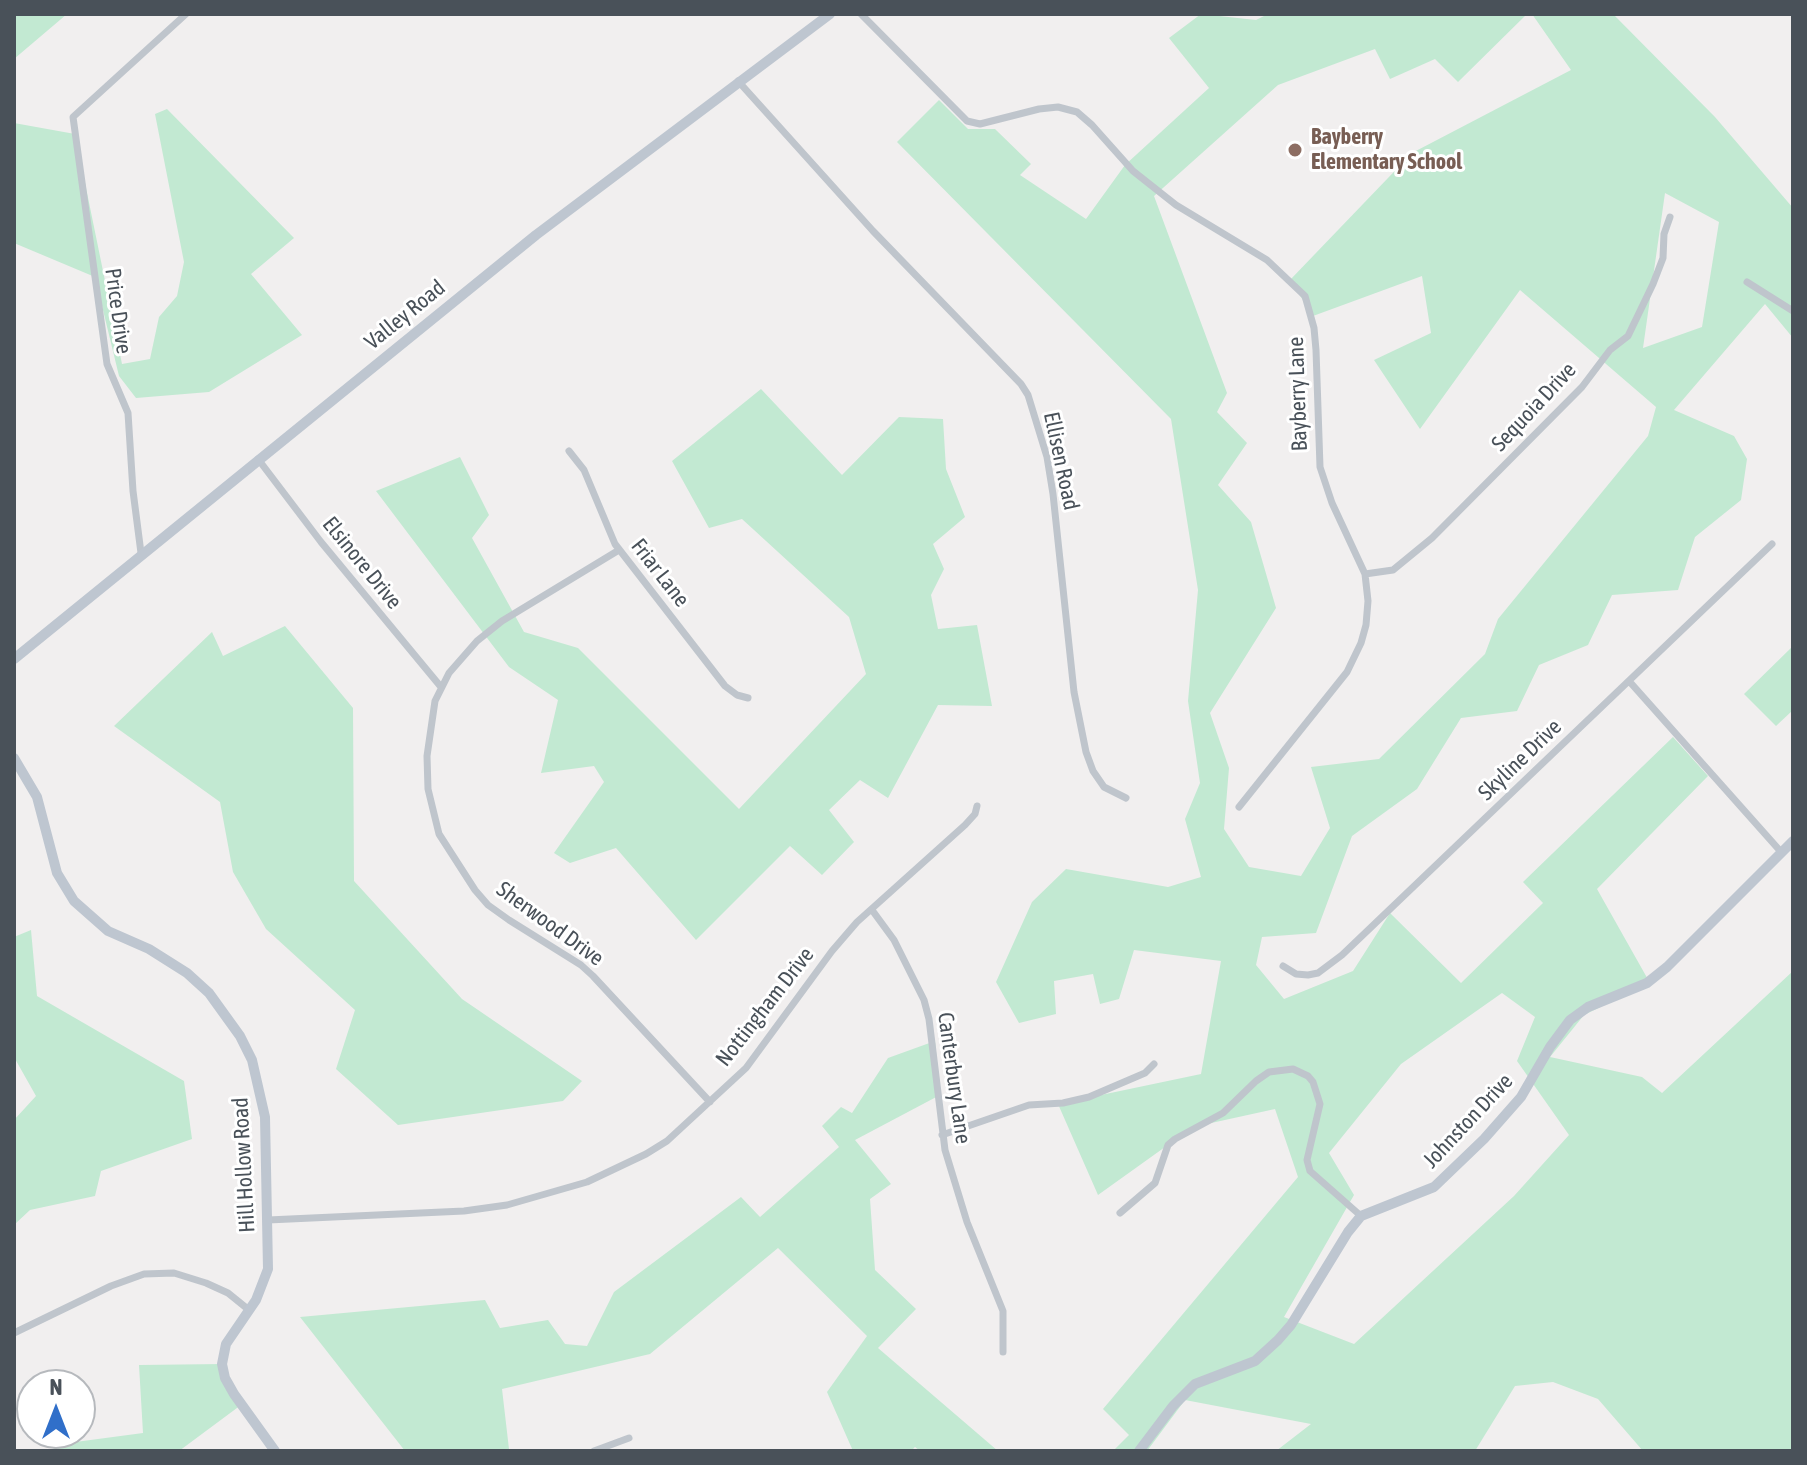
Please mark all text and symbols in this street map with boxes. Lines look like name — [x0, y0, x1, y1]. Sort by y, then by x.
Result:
place label: Bayberry Elementary School — [1311, 124, 1462, 176]
marker: Bayberry Elementary School — [1286, 141, 1304, 159]
street label: Price Drive — [99, 266, 137, 356]
street label: Valley Road — [360, 275, 450, 355]
street label: Bayberry Lane — [1283, 336, 1313, 452]
street label: Sequoia Drive — [1486, 357, 1582, 457]
street label: Ellisen Road — [1038, 410, 1084, 512]
street label: Elsinore Drive — [317, 511, 407, 615]
street label: Friar Lane — [625, 534, 695, 612]
street label: Skyline Drive — [1473, 714, 1567, 806]
street label: Sherwood Drive — [491, 876, 609, 972]
street label: Nottingham Drive — [710, 942, 820, 1072]
street label: Canterbury Lane — [932, 1011, 976, 1145]
street label: Johnston Drive — [1418, 1068, 1518, 1174]
street label: Hill Hollow Road — [227, 1097, 261, 1233]
north arrow — [16, 1369, 96, 1449]
text: N — [50, 1374, 62, 1400]

